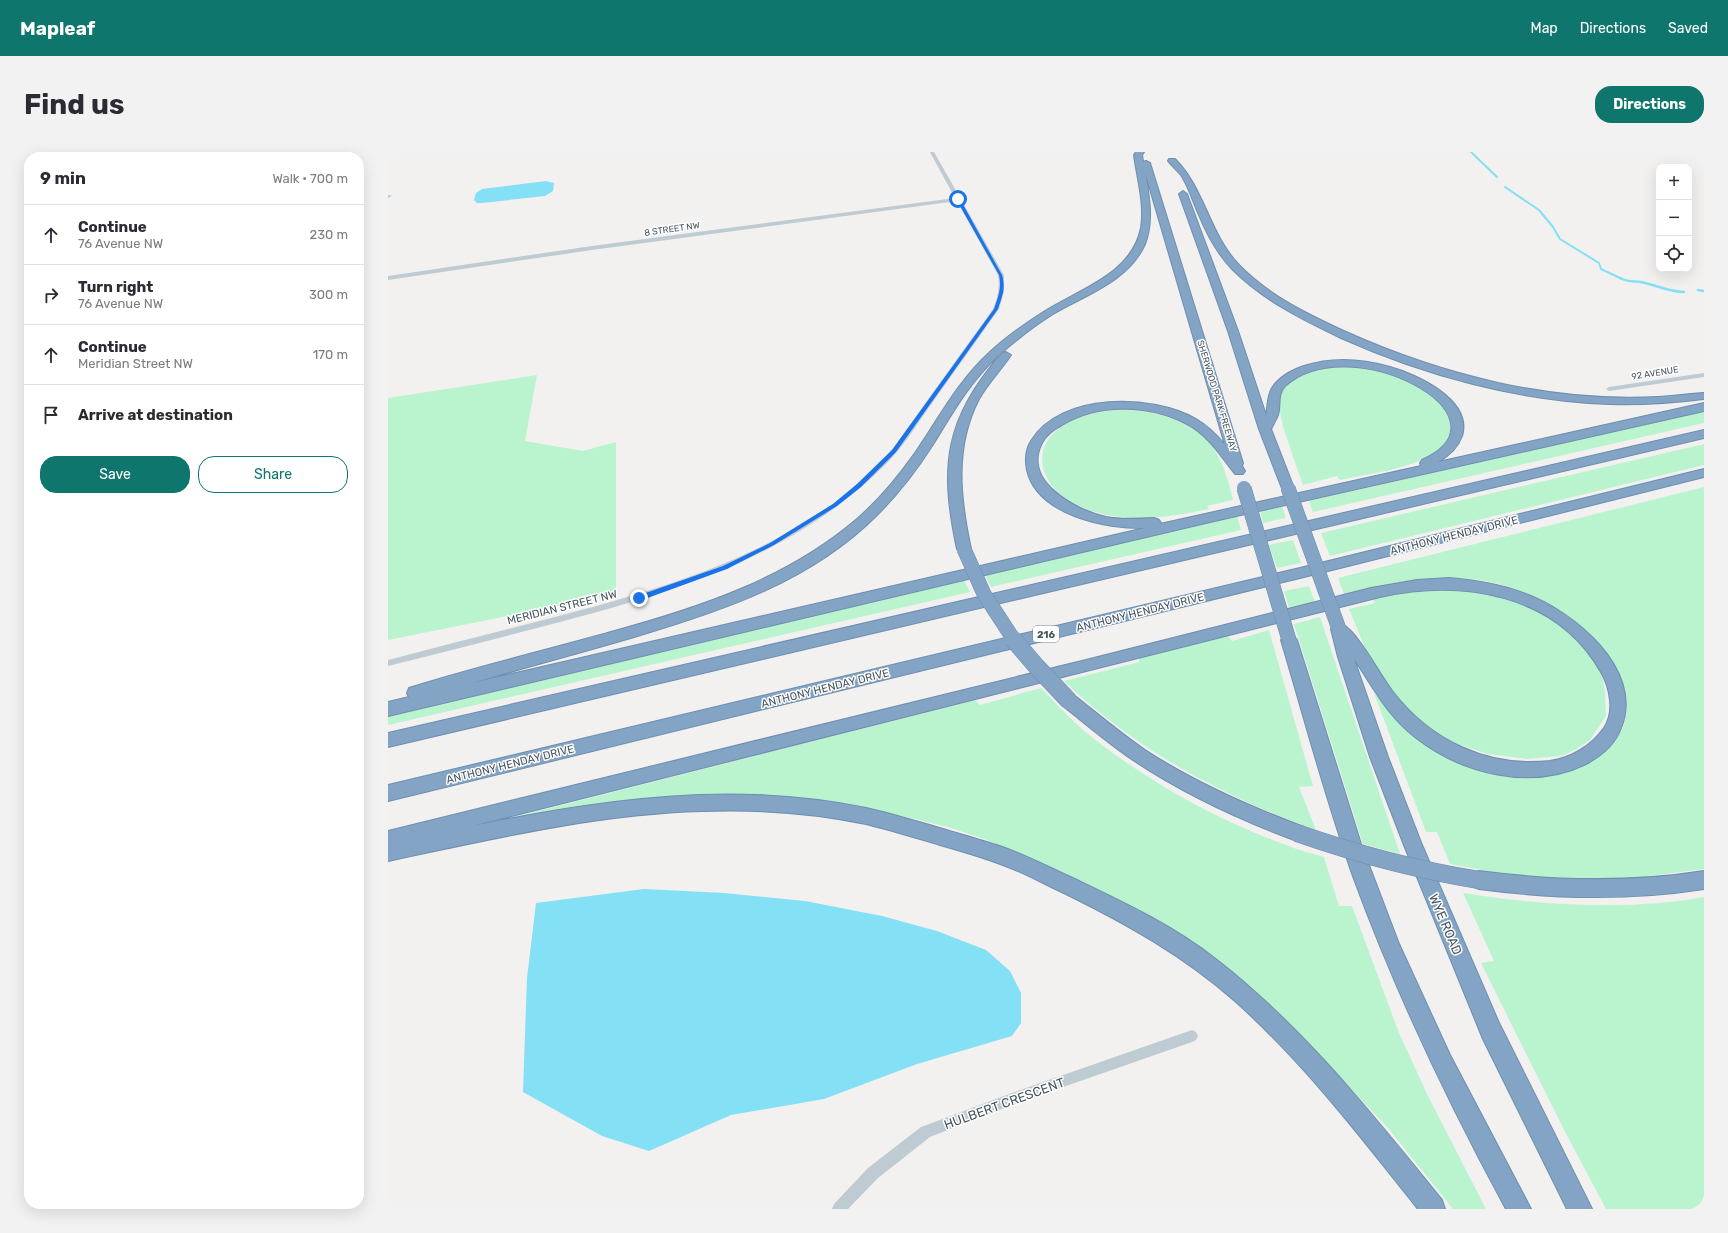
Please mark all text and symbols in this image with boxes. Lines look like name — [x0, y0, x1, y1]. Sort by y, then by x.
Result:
text: Mapleaf — [20, 17, 95, 40]
text: Map — [1531, 20, 1558, 37]
text: Directions — [1580, 20, 1646, 37]
text: Saved — [1668, 20, 1708, 37]
button: Directions — [1595, 86, 1704, 123]
text: Find us — [24, 88, 124, 121]
map controls — [1656, 164, 1692, 272]
button: + — [1656, 164, 1692, 200]
text: 9 min — [40, 168, 86, 188]
text: Walk · 700 m — [272, 171, 348, 186]
route start — [949, 190, 967, 208]
button: − — [1656, 200, 1692, 236]
text: Continue — [78, 218, 147, 236]
street label: 8 STREET NW — [644, 220, 700, 238]
icon: ahead — [40, 224, 62, 246]
text: 230 m — [310, 227, 348, 242]
text: 76 Avenue NW — [78, 236, 163, 251]
button: locate — [1656, 236, 1692, 272]
text: Turn right — [78, 278, 153, 296]
icon: right — [40, 284, 62, 306]
text: 300 m — [309, 287, 348, 302]
text: 76 Avenue NW — [78, 296, 163, 311]
text: Continue — [78, 338, 147, 356]
street label: SHERWOOD PARK FREEWAY — [1195, 339, 1239, 453]
icon: ahead — [40, 344, 62, 366]
text: 170 m — [313, 347, 348, 362]
text: Meridian Street NW — [78, 356, 193, 371]
street label: 92 AVENUE — [1631, 364, 1679, 382]
icon: arrive — [40, 404, 62, 426]
text: Arrive at destination — [78, 406, 233, 424]
button: Save — [40, 456, 190, 493]
button: Share — [198, 456, 348, 493]
street label: ANTHONY HENDAY DRIVE — [1389, 513, 1520, 558]
street label: MERIDIAN STREET NW — [506, 587, 619, 627]
route end — [630, 589, 648, 607]
street label: ANTHONY HENDAY DRIVE — [1075, 590, 1206, 635]
road number: 216 — [1033, 626, 1059, 642]
street label: ANTHONY HENDAY DRIVE — [760, 666, 891, 711]
street label: ANTHONY HENDAY DRIVE — [445, 742, 576, 787]
street label: WYE ROAD — [1426, 891, 1465, 957]
street label: HULBERT CRESCENT — [942, 1074, 1067, 1132]

